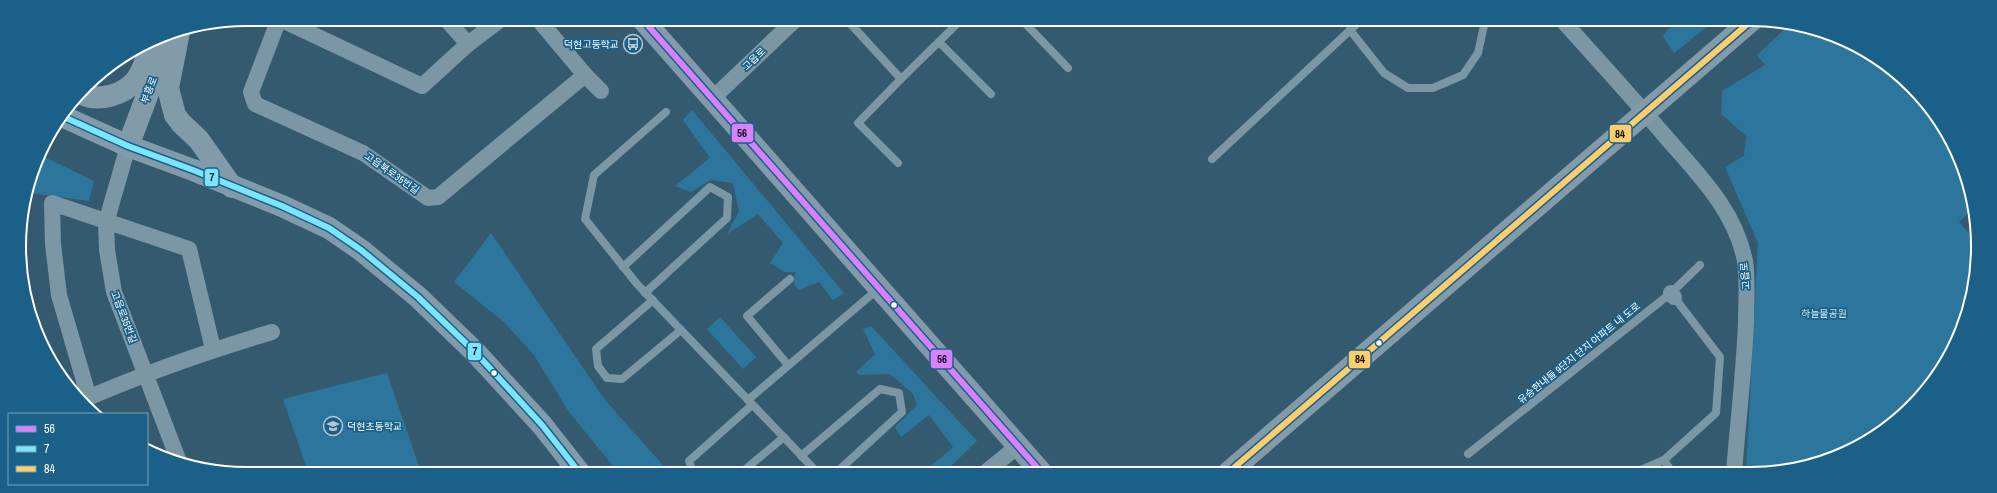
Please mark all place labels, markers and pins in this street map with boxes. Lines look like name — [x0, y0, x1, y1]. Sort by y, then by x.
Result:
bus stop icon: 덕현고등학교 — [622, 33, 644, 55]
place label: 덕현고등학교 — [564, 38, 619, 51]
unlabelled marker — [889, 300, 899, 310]
unlabelled marker — [1374, 338, 1384, 348]
unlabelled marker — [489, 368, 499, 378]
school or university icon: 덕현초등학교 — [322, 415, 344, 437]
place label: 덕현초등학교 — [347, 420, 402, 433]

